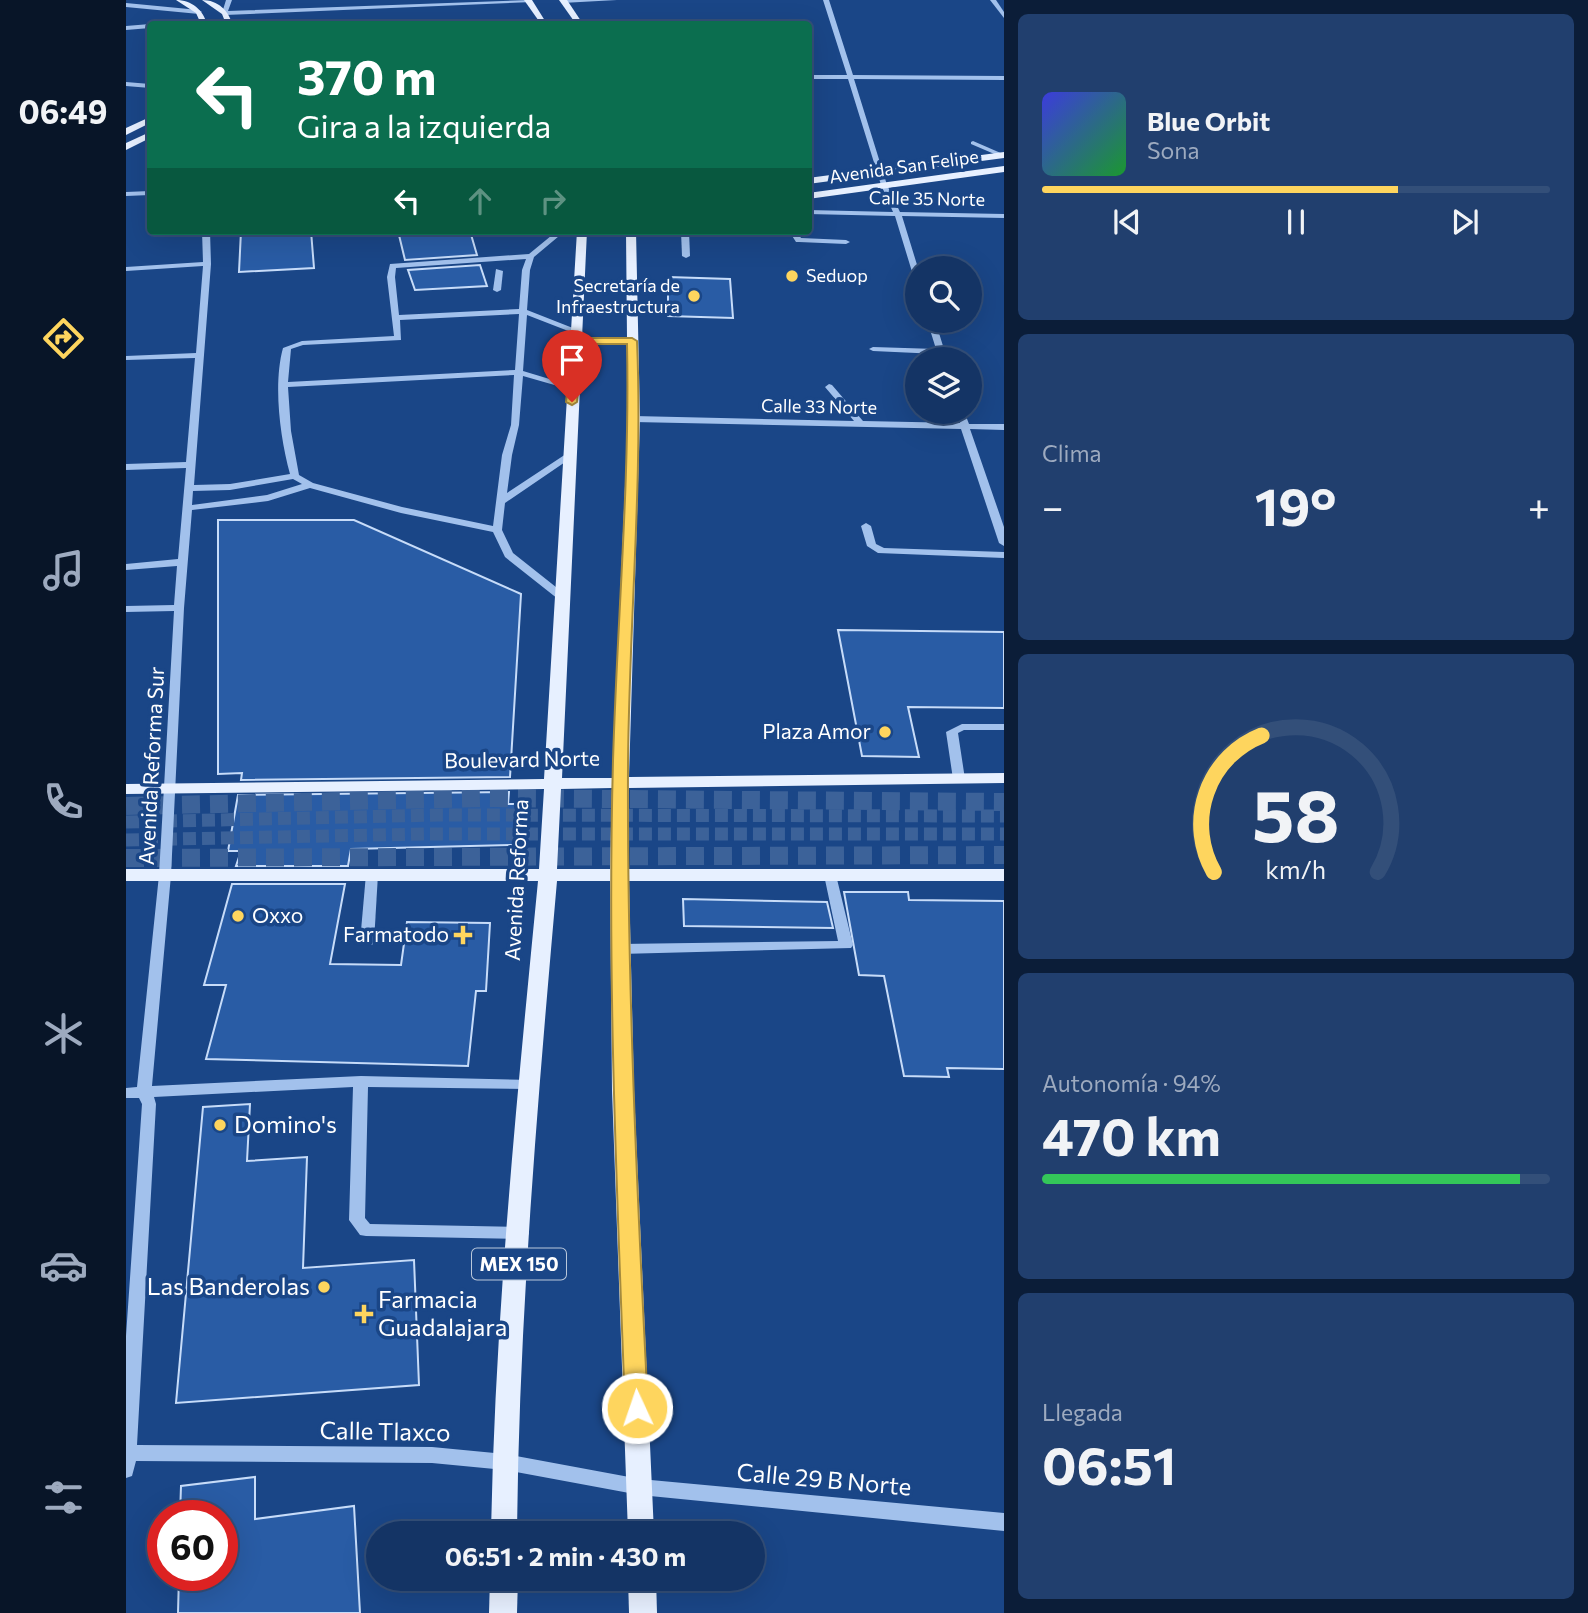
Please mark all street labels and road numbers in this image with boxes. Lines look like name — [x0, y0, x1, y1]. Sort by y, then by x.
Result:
street label: Avenida San Felipe — [828, 145, 980, 187]
street label: Calle 35 Norte — [869, 186, 985, 210]
street label: Calle 33 Norte — [761, 394, 877, 418]
street label: Avenida Reforma Sur — [133, 666, 168, 866]
street label: Boulevard Norte — [444, 745, 600, 772]
street label: Avenida Reforma — [499, 798, 532, 961]
road number: MEX 150 — [472, 1248, 566, 1280]
street label: Calle Tlaxco — [319, 1415, 451, 1446]
street label: Calle 29 B Norte — [736, 1456, 913, 1501]

